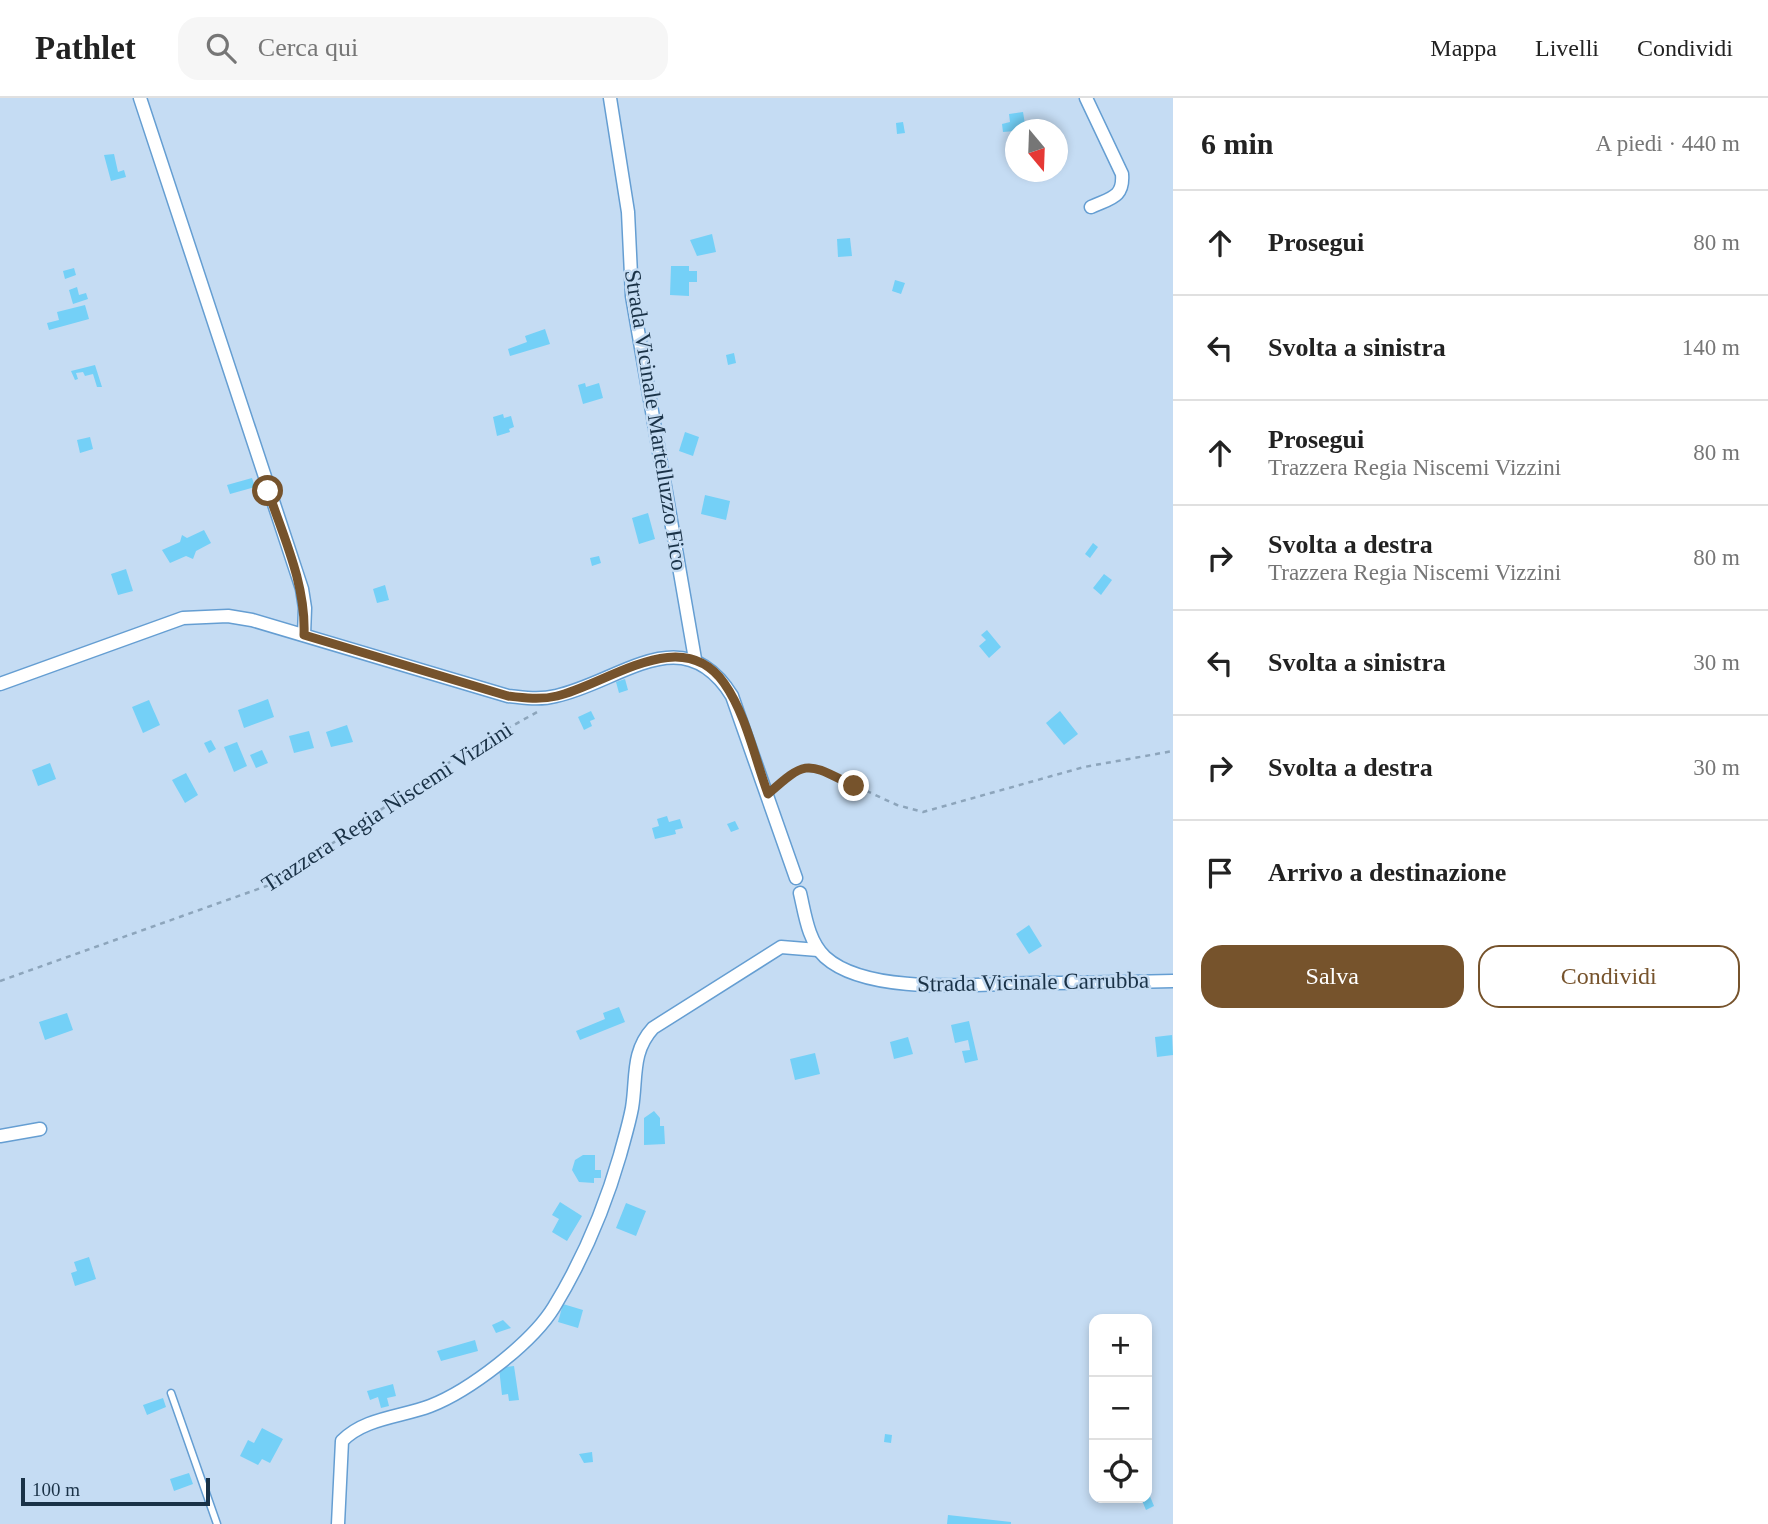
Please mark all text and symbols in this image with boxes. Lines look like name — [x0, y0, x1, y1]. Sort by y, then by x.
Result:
search box — [178, 17, 668, 80]
icon: search — [202, 29, 240, 67]
text: Pathlet — [35, 30, 136, 66]
text: Cerca qui — [258, 33, 358, 62]
text: Mappa — [1430, 35, 1497, 61]
text: Livelli — [1535, 35, 1599, 61]
text: Condividi — [1637, 35, 1733, 61]
north arrow — [1005, 119, 1068, 182]
text: 6 min — [1201, 127, 1274, 160]
text: A piedi · 440 m — [1596, 131, 1740, 156]
icon: ahead — [1201, 224, 1239, 262]
text: Prosegui — [1268, 228, 1364, 257]
text: 80 m — [1693, 230, 1740, 255]
street label: Strada Vicinale Martelluzzo Fico — [620, 268, 692, 572]
icon: left — [1201, 329, 1239, 367]
text: Svolta a sinistra — [1268, 333, 1446, 362]
text: 140 m — [1682, 335, 1740, 360]
text: Prosegui — [1268, 425, 1364, 454]
icon: ahead — [1201, 434, 1239, 472]
text: 80 m — [1693, 440, 1740, 465]
text: Trazzera Regia Niscemi Vizzini — [1268, 455, 1561, 480]
route start — [252, 475, 283, 506]
text: Svolta a destra — [1268, 530, 1433, 559]
icon: right — [1201, 539, 1239, 577]
text: 80 m — [1693, 545, 1740, 570]
text: Trazzera Regia Niscemi Vizzini — [1268, 560, 1561, 585]
icon: left — [1201, 644, 1239, 682]
text: Svolta a sinistra — [1268, 648, 1446, 677]
text: 30 m — [1693, 650, 1740, 675]
street label: Trazzera Regia Niscemi Vizzini — [257, 717, 517, 897]
icon: right — [1201, 749, 1239, 787]
text: Svolta a destra — [1268, 753, 1433, 782]
text: 30 m — [1693, 755, 1740, 780]
route end — [838, 770, 869, 801]
icon: arrive — [1201, 854, 1239, 892]
text: Arrivo a destinazione — [1268, 858, 1506, 887]
button: Salva — [1201, 945, 1464, 1008]
button: Condividi — [1478, 945, 1740, 1008]
street label: Strada Vicinale Carrubba — [917, 967, 1149, 997]
map controls — [1089, 1314, 1152, 1503]
button: + — [1089, 1314, 1152, 1377]
button: − — [1089, 1377, 1152, 1440]
button: locate — [1089, 1440, 1152, 1503]
scale bar — [21, 1475, 210, 1507]
text: 100 m — [32, 1479, 80, 1500]

